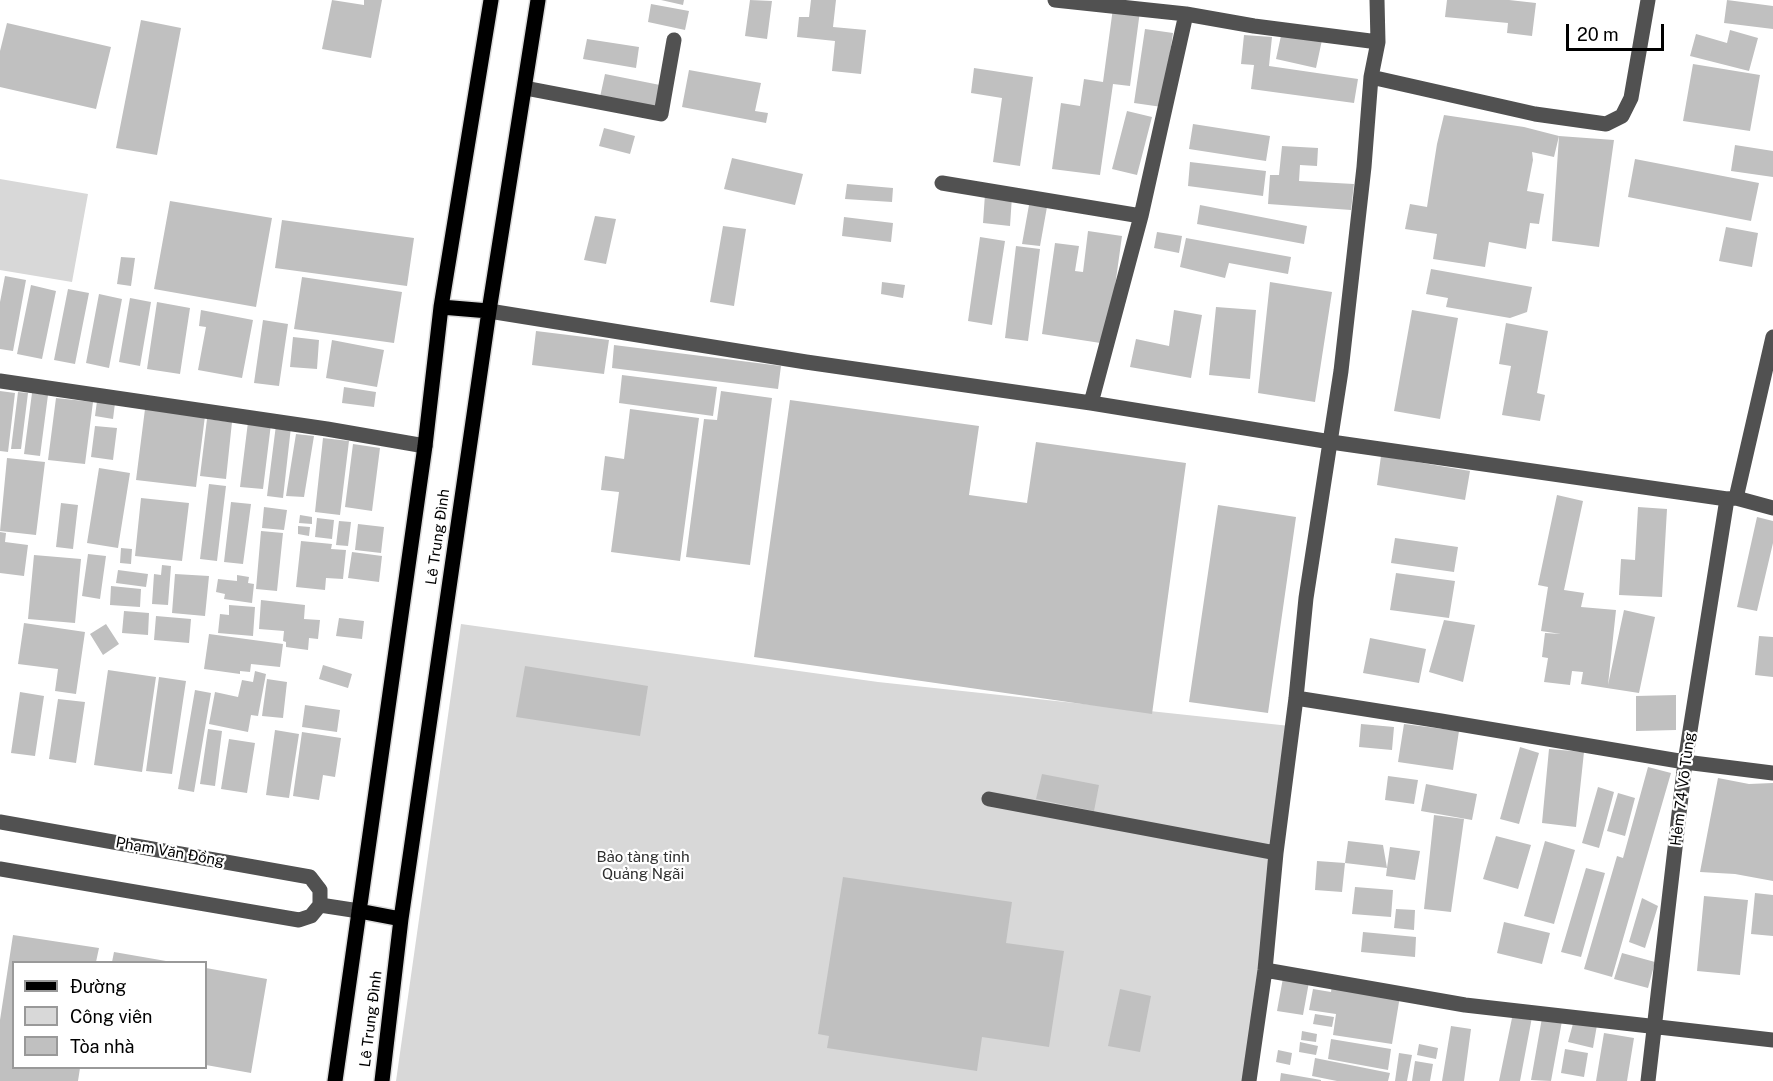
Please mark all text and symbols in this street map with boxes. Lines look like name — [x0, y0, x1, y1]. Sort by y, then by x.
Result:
scale bar — [1569, 12, 1666, 50]
text: 20 m — [1577, 24, 1619, 45]
street label: Lê Trung Đình — [422, 488, 454, 586]
street label: Hẻm 74 Võ Tùng — [1667, 731, 1699, 847]
street label: Phạm Văn Đồng — [114, 834, 226, 870]
park label: Bảo tàng tỉnh Quảng Ngãi — [596, 848, 690, 883]
legend — [12, 961, 207, 1069]
street label: Lê Trung Đình — [356, 970, 386, 1068]
text: Đường — [70, 976, 127, 997]
text: Công viên — [70, 1006, 153, 1027]
text: Tòa nhà — [70, 1036, 135, 1057]

